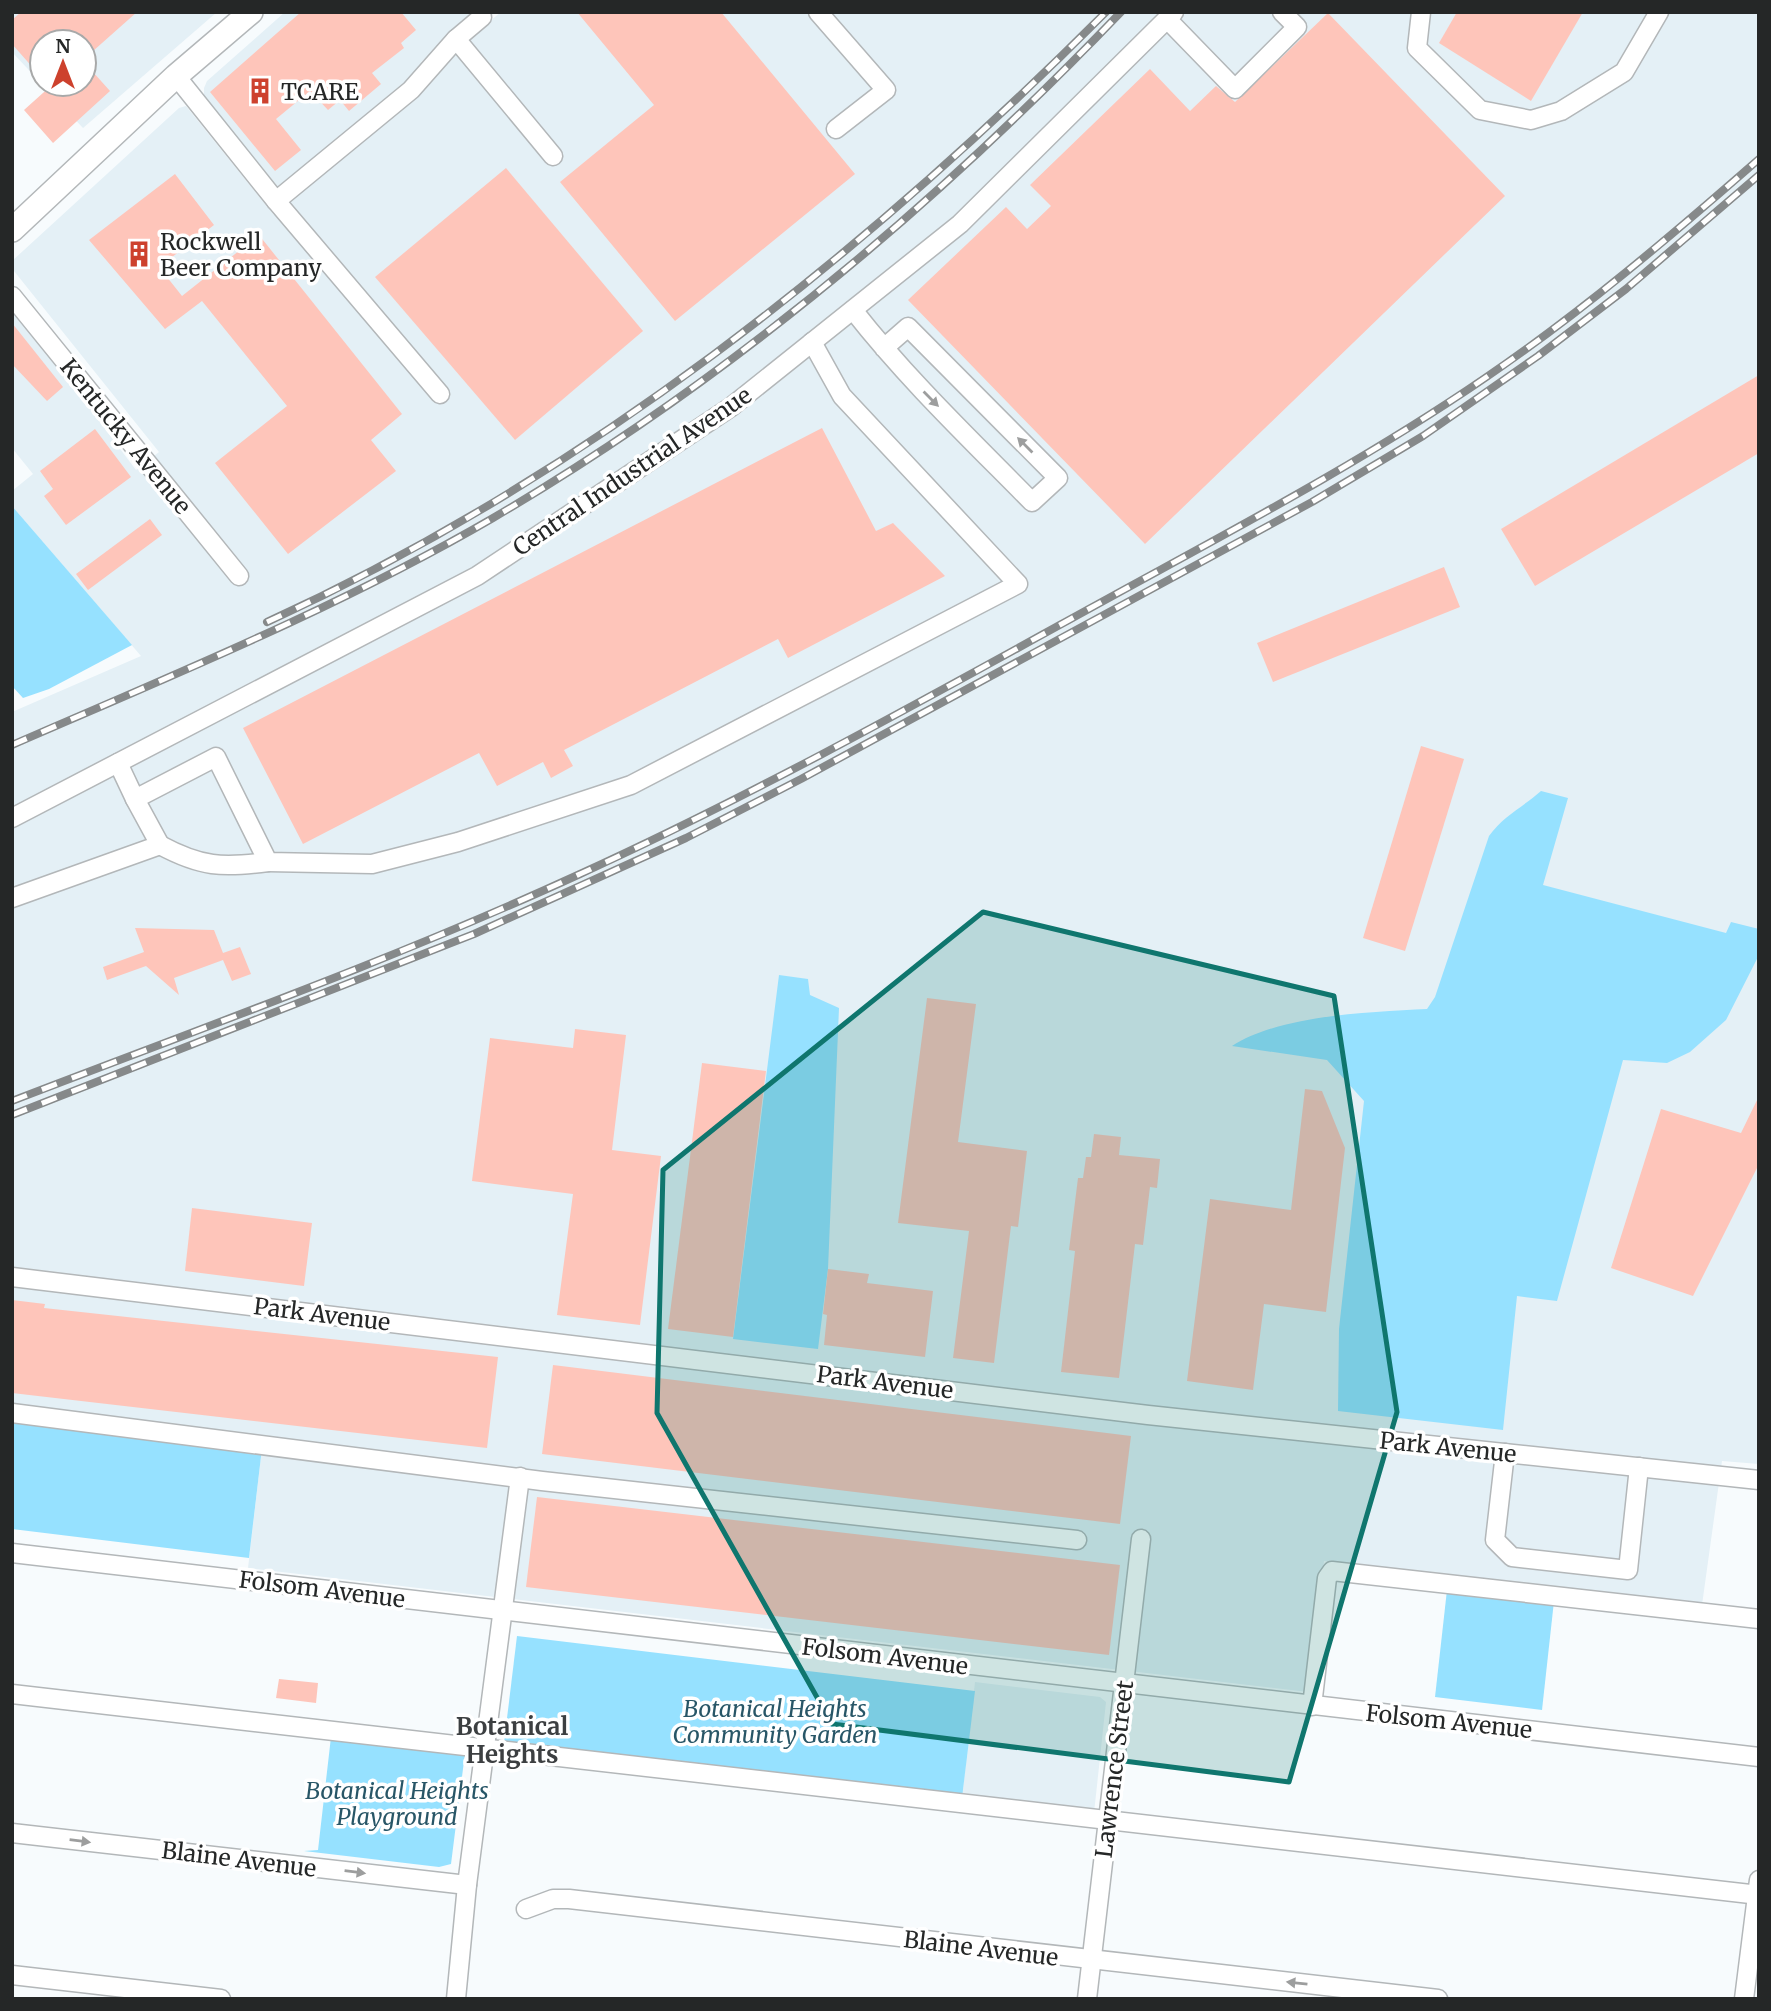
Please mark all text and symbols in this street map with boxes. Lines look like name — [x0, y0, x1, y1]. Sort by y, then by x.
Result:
north arrow — [28, 28, 98, 98]
text: N — [55, 34, 71, 58]
building icon: TCARE — [245, 76, 275, 106]
place label: TCARE — [281, 77, 359, 106]
place label: Rockwell Beer Company — [160, 227, 322, 282]
building icon: Rockwell Beer Company — [124, 239, 154, 269]
street label: Kentucky Avenue — [54, 352, 198, 520]
street label: Central Industrial Avenue — [507, 380, 757, 562]
one-way arrow — [922, 390, 939, 407]
one-way arrow — [1018, 437, 1034, 454]
street label: Park Avenue — [252, 1291, 392, 1337]
street label: Park Avenue — [815, 1359, 955, 1405]
street label: Park Avenue — [1378, 1425, 1518, 1469]
street label: Folsom Avenue — [237, 1564, 407, 1614]
street label: Folsom Avenue — [800, 1631, 970, 1681]
street label: Lawrence Street — [1089, 1679, 1139, 1859]
park label: Botanical Heights Community Garden — [672, 1694, 878, 1749]
street label: Folsom Avenue — [1364, 1698, 1534, 1744]
district label: Botanical Heights — [456, 1711, 568, 1770]
park label: Botanical Heights Playground — [305, 1776, 489, 1831]
one-way arrow — [69, 1835, 91, 1846]
street label: Blaine Avenue — [160, 1835, 318, 1883]
one-way arrow — [344, 1867, 366, 1878]
street label: Blaine Avenue — [902, 1924, 1060, 1972]
one-way arrow — [1286, 1978, 1308, 1989]

